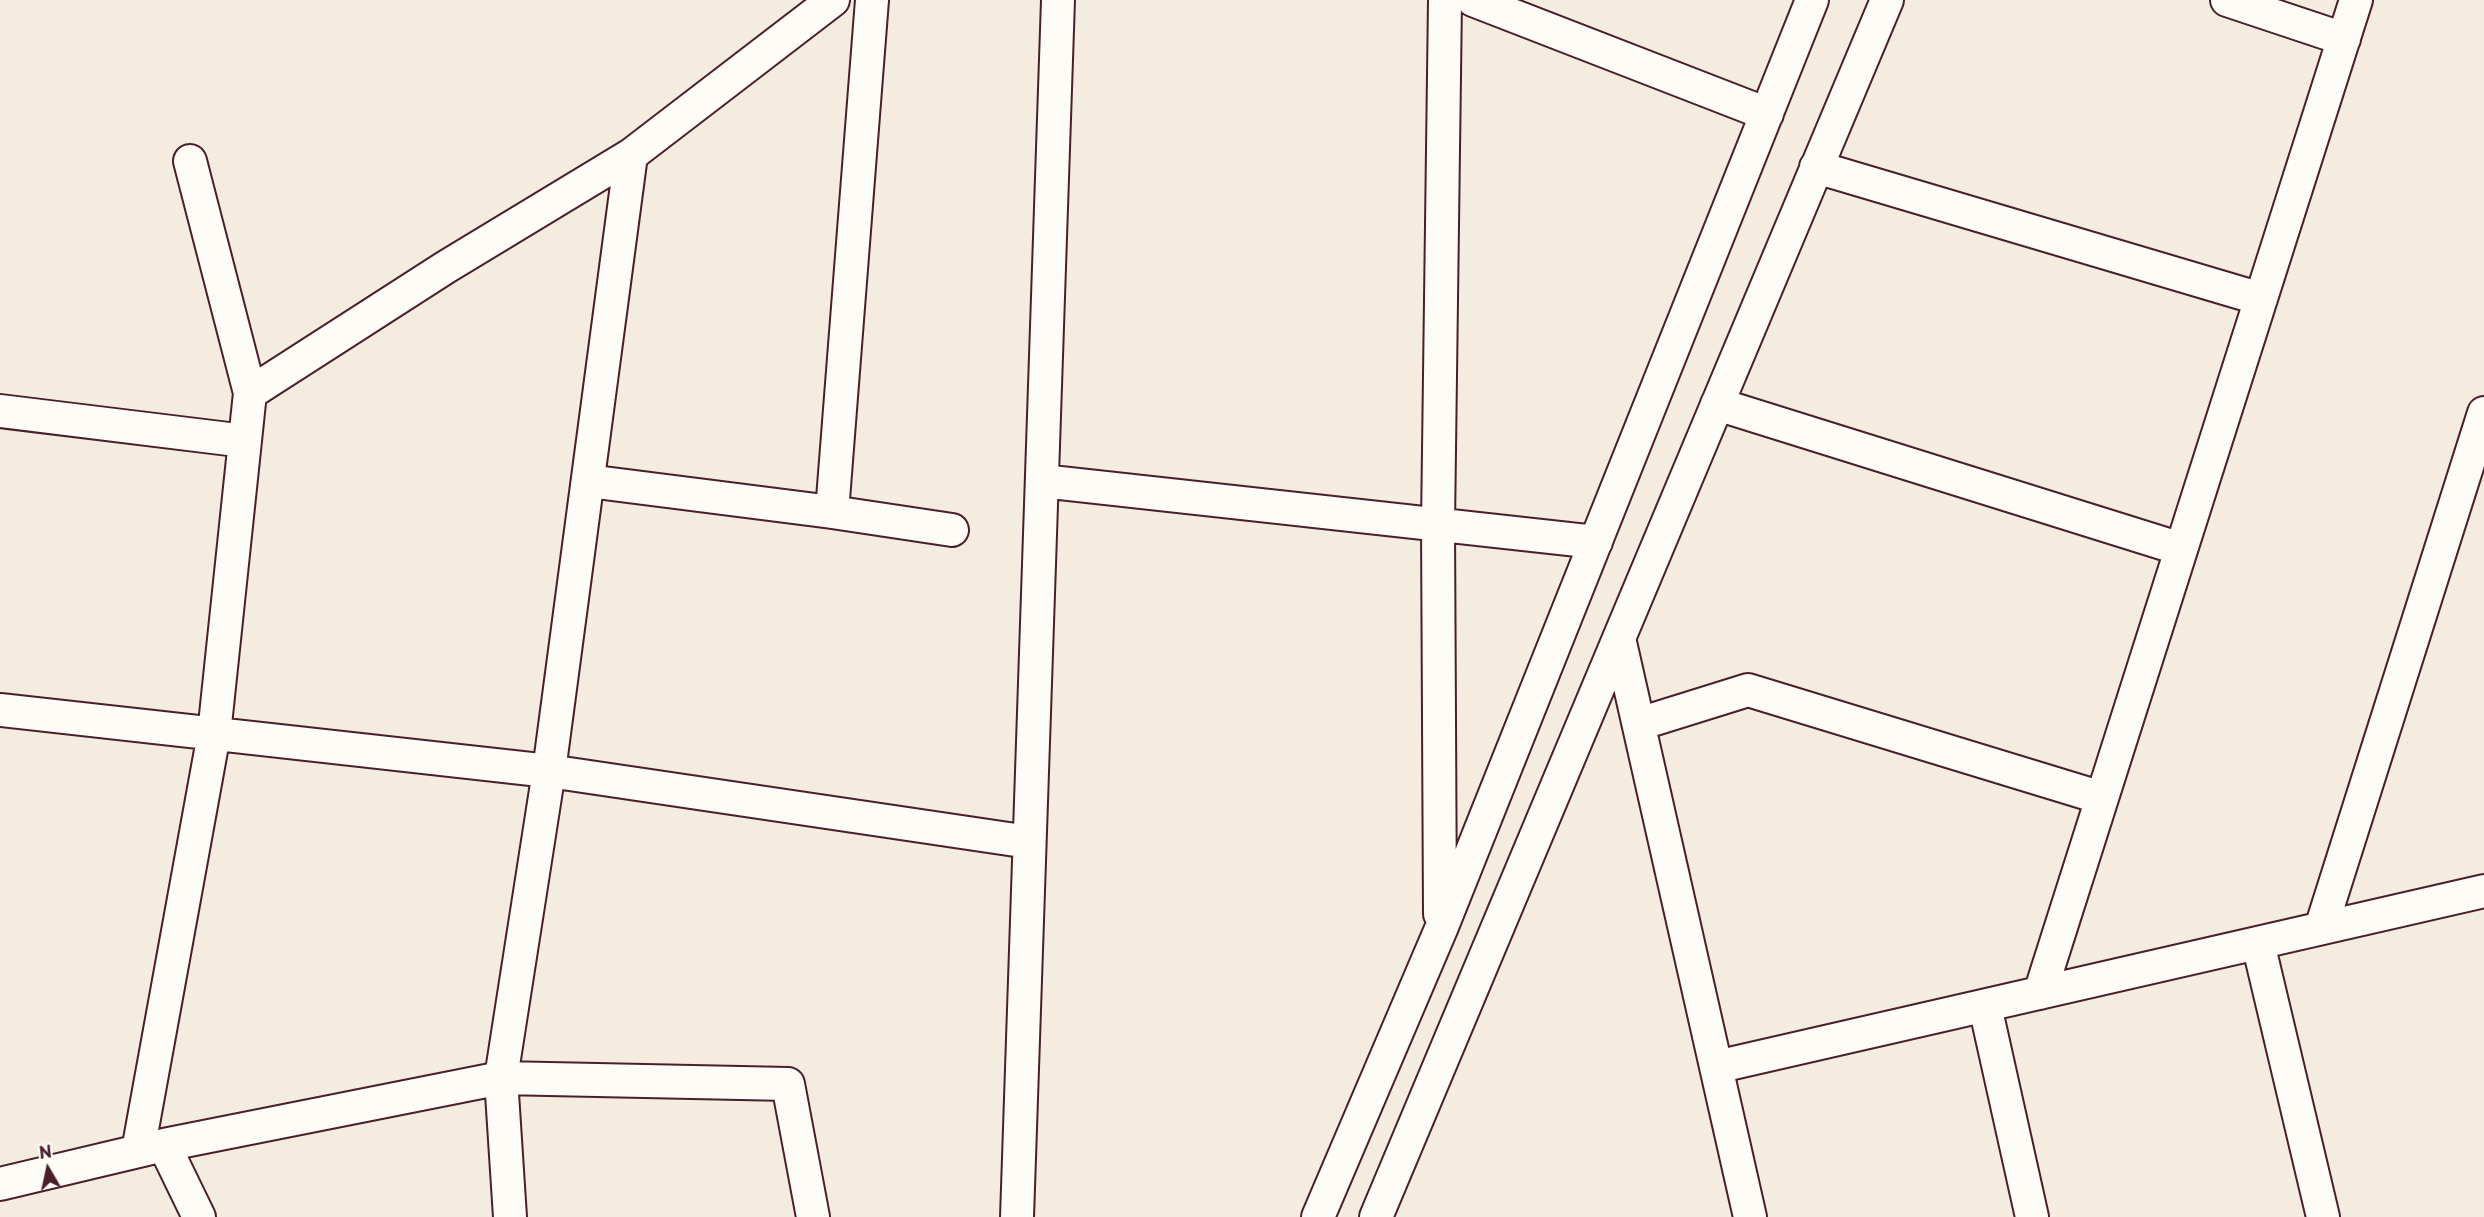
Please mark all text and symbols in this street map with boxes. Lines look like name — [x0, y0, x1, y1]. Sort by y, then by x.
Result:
text: N — [37, 1138, 53, 1164]
north arrow — [18, 1139, 78, 1199]

